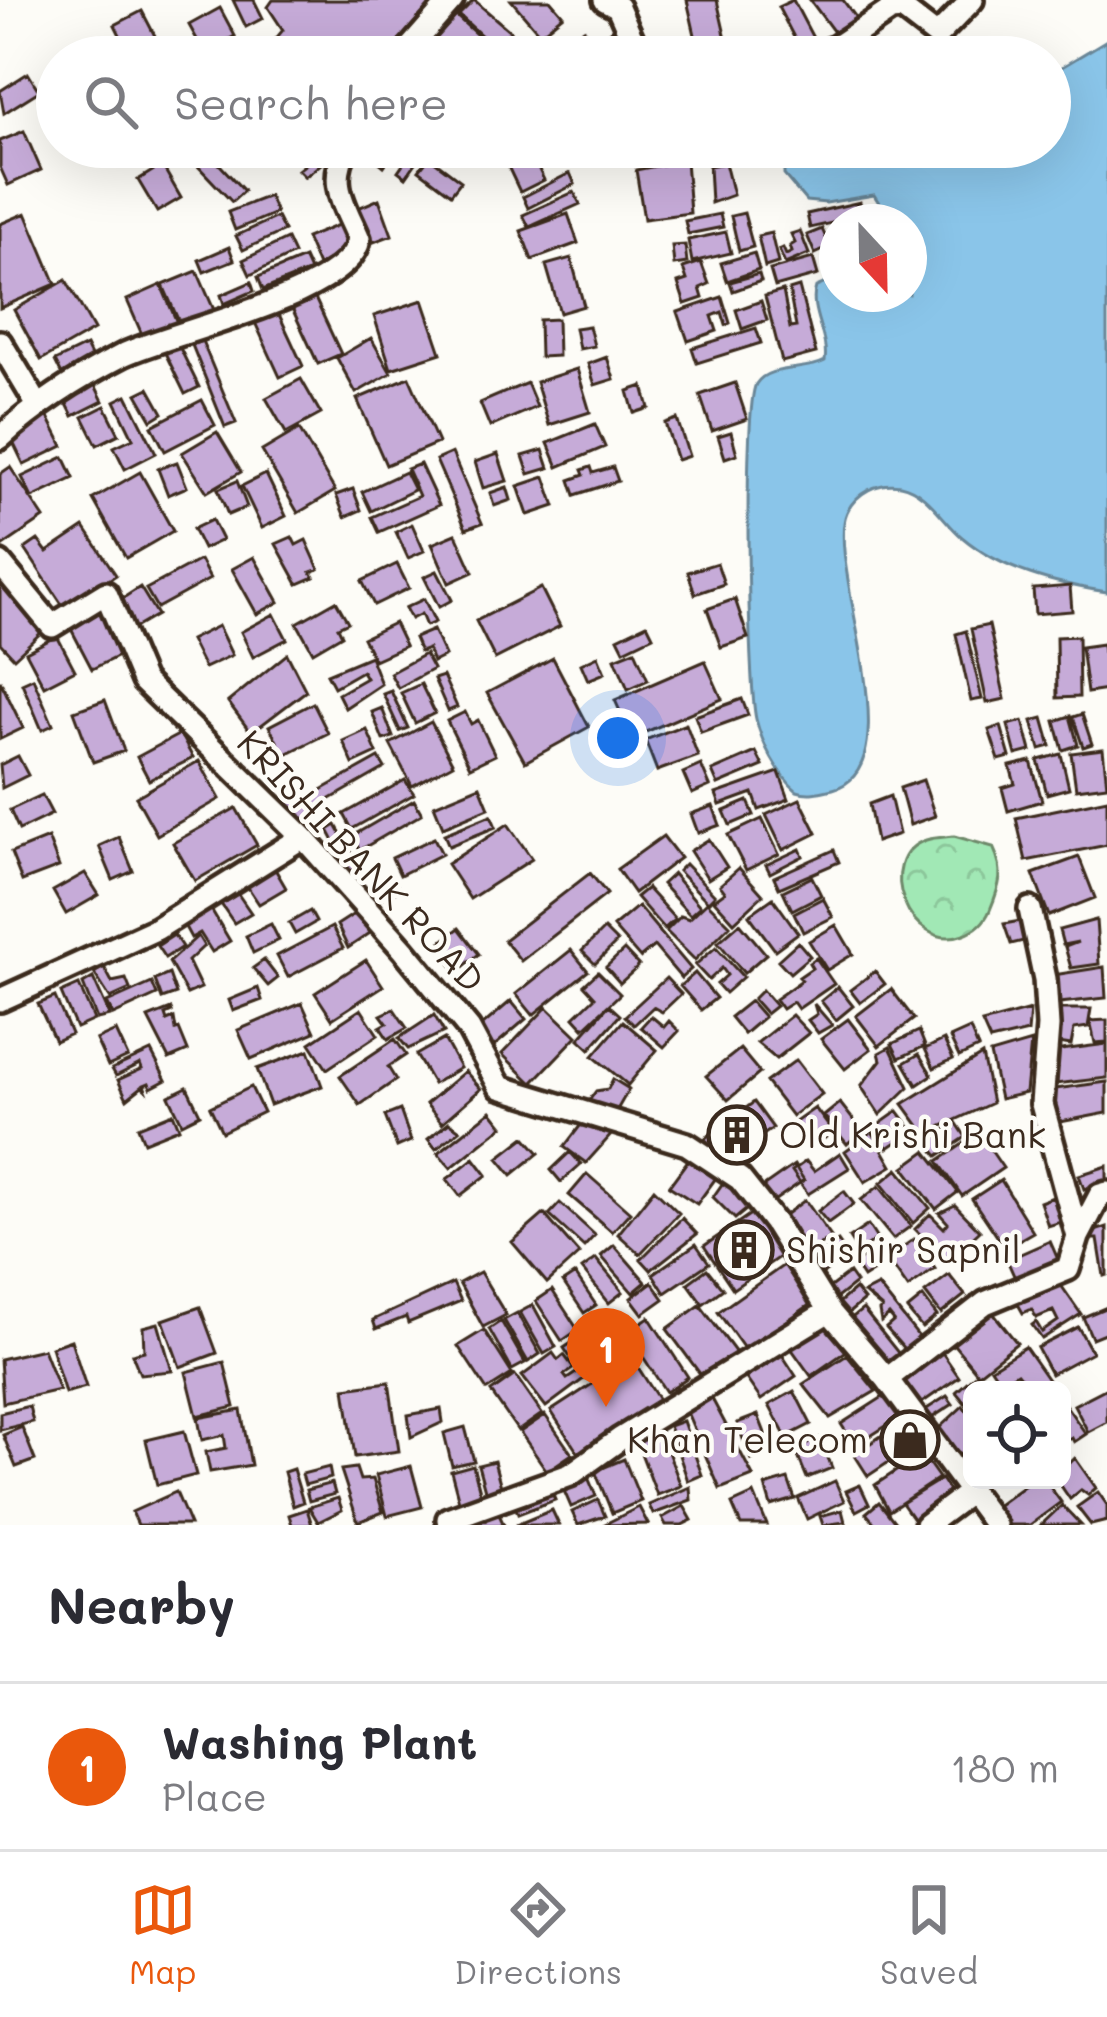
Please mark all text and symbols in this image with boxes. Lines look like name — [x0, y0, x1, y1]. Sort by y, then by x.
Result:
search box — [36, 36, 1071, 168]
icon: search — [78, 69, 144, 135]
text: Search here — [174, 73, 448, 131]
north arrow — [819, 204, 927, 312]
your location — [588, 708, 648, 768]
street label: KRISHI BANK ROAD — [228, 719, 496, 1001]
building icon: Old Krishi Bank — [706, 1104, 768, 1166]
place label: Old Krishi Bank — [779, 1110, 1046, 1157]
building icon: Shishir Sapnil — [713, 1219, 775, 1281]
place label: Shishir Sapnil — [786, 1225, 1021, 1272]
pin: 1 — [567, 1308, 645, 1407]
map controls — [963, 1381, 1071, 1489]
button: locate — [963, 1381, 1071, 1489]
shop icon: Khan Telecom — [879, 1409, 941, 1471]
place label: Khan Telecom — [627, 1415, 868, 1462]
text: Nearby — [48, 1570, 235, 1637]
text: Washing Plant — [162, 1712, 477, 1770]
text: 1 — [78, 1741, 96, 1792]
text: 180 m — [950, 1741, 1059, 1792]
text: Place — [162, 1770, 267, 1821]
tab: Map — [129, 1877, 196, 1992]
tab: Directions — [454, 1877, 622, 1992]
tab: Saved — [880, 1877, 978, 1992]

